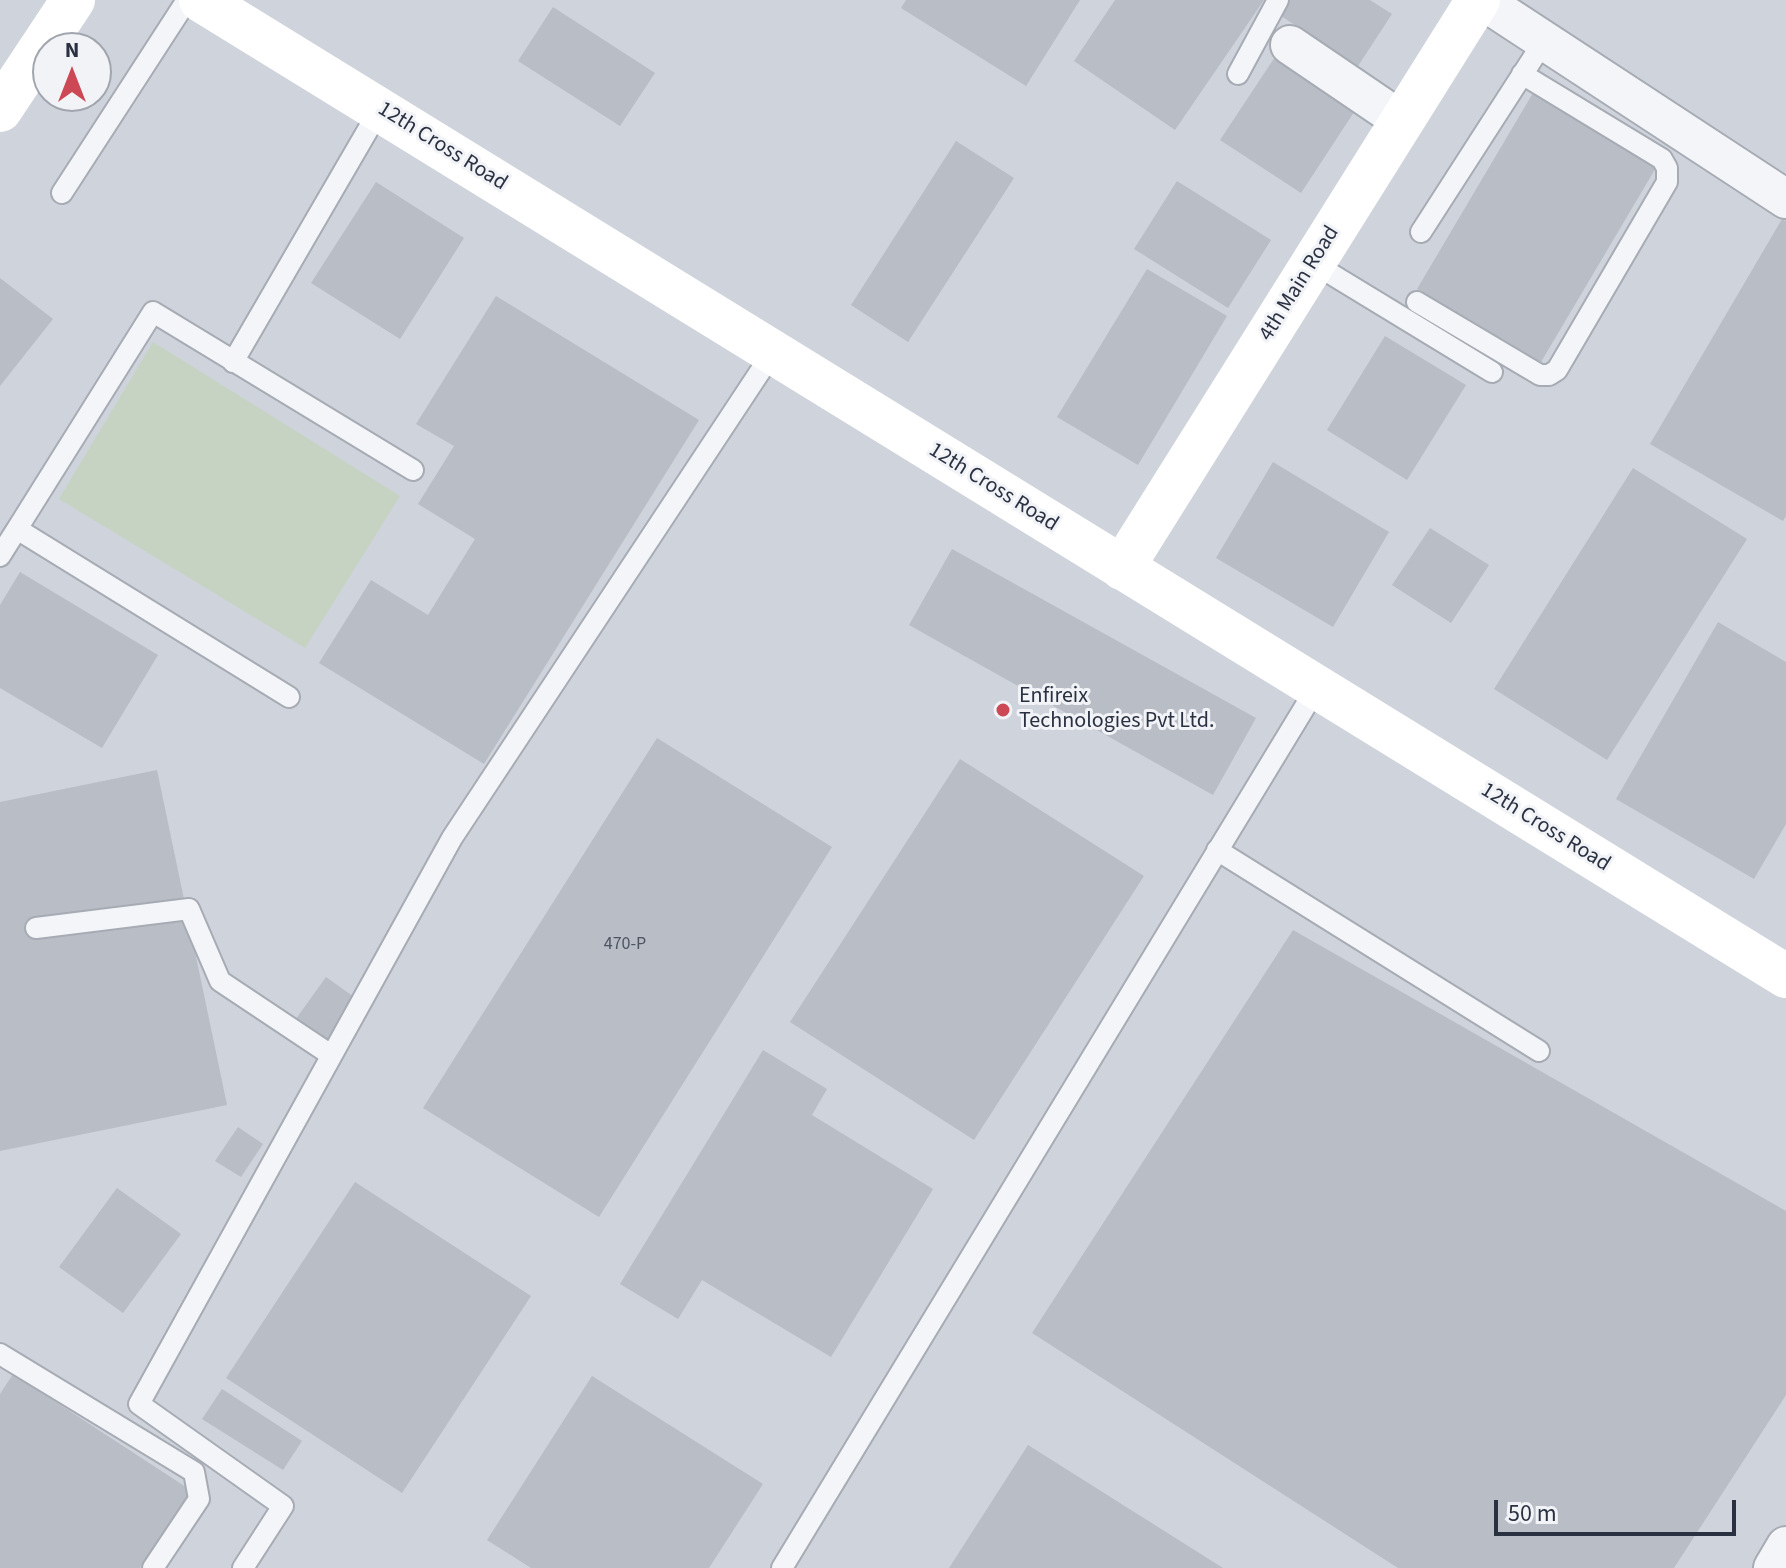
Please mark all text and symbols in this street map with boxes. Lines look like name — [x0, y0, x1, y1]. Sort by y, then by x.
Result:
north arrow — [32, 32, 112, 112]
text: N — [65, 34, 79, 66]
street label: 12th Cross Road — [372, 97, 512, 197]
street label: 4th Main Road — [1254, 222, 1346, 346]
street label: 12th Cross Road — [923, 438, 1063, 538]
place label: Enfireix Technologies Pvt Ltd. — [1019, 684, 1214, 736]
marker: Enfireix Technologies Pvt Ltd. — [994, 701, 1012, 719]
street label: 12th Cross Road — [1475, 778, 1615, 878]
house number: 470-P — [604, 934, 646, 956]
scale bar — [1498, 1484, 1740, 1534]
text: 50 m — [1508, 1496, 1557, 1531]

